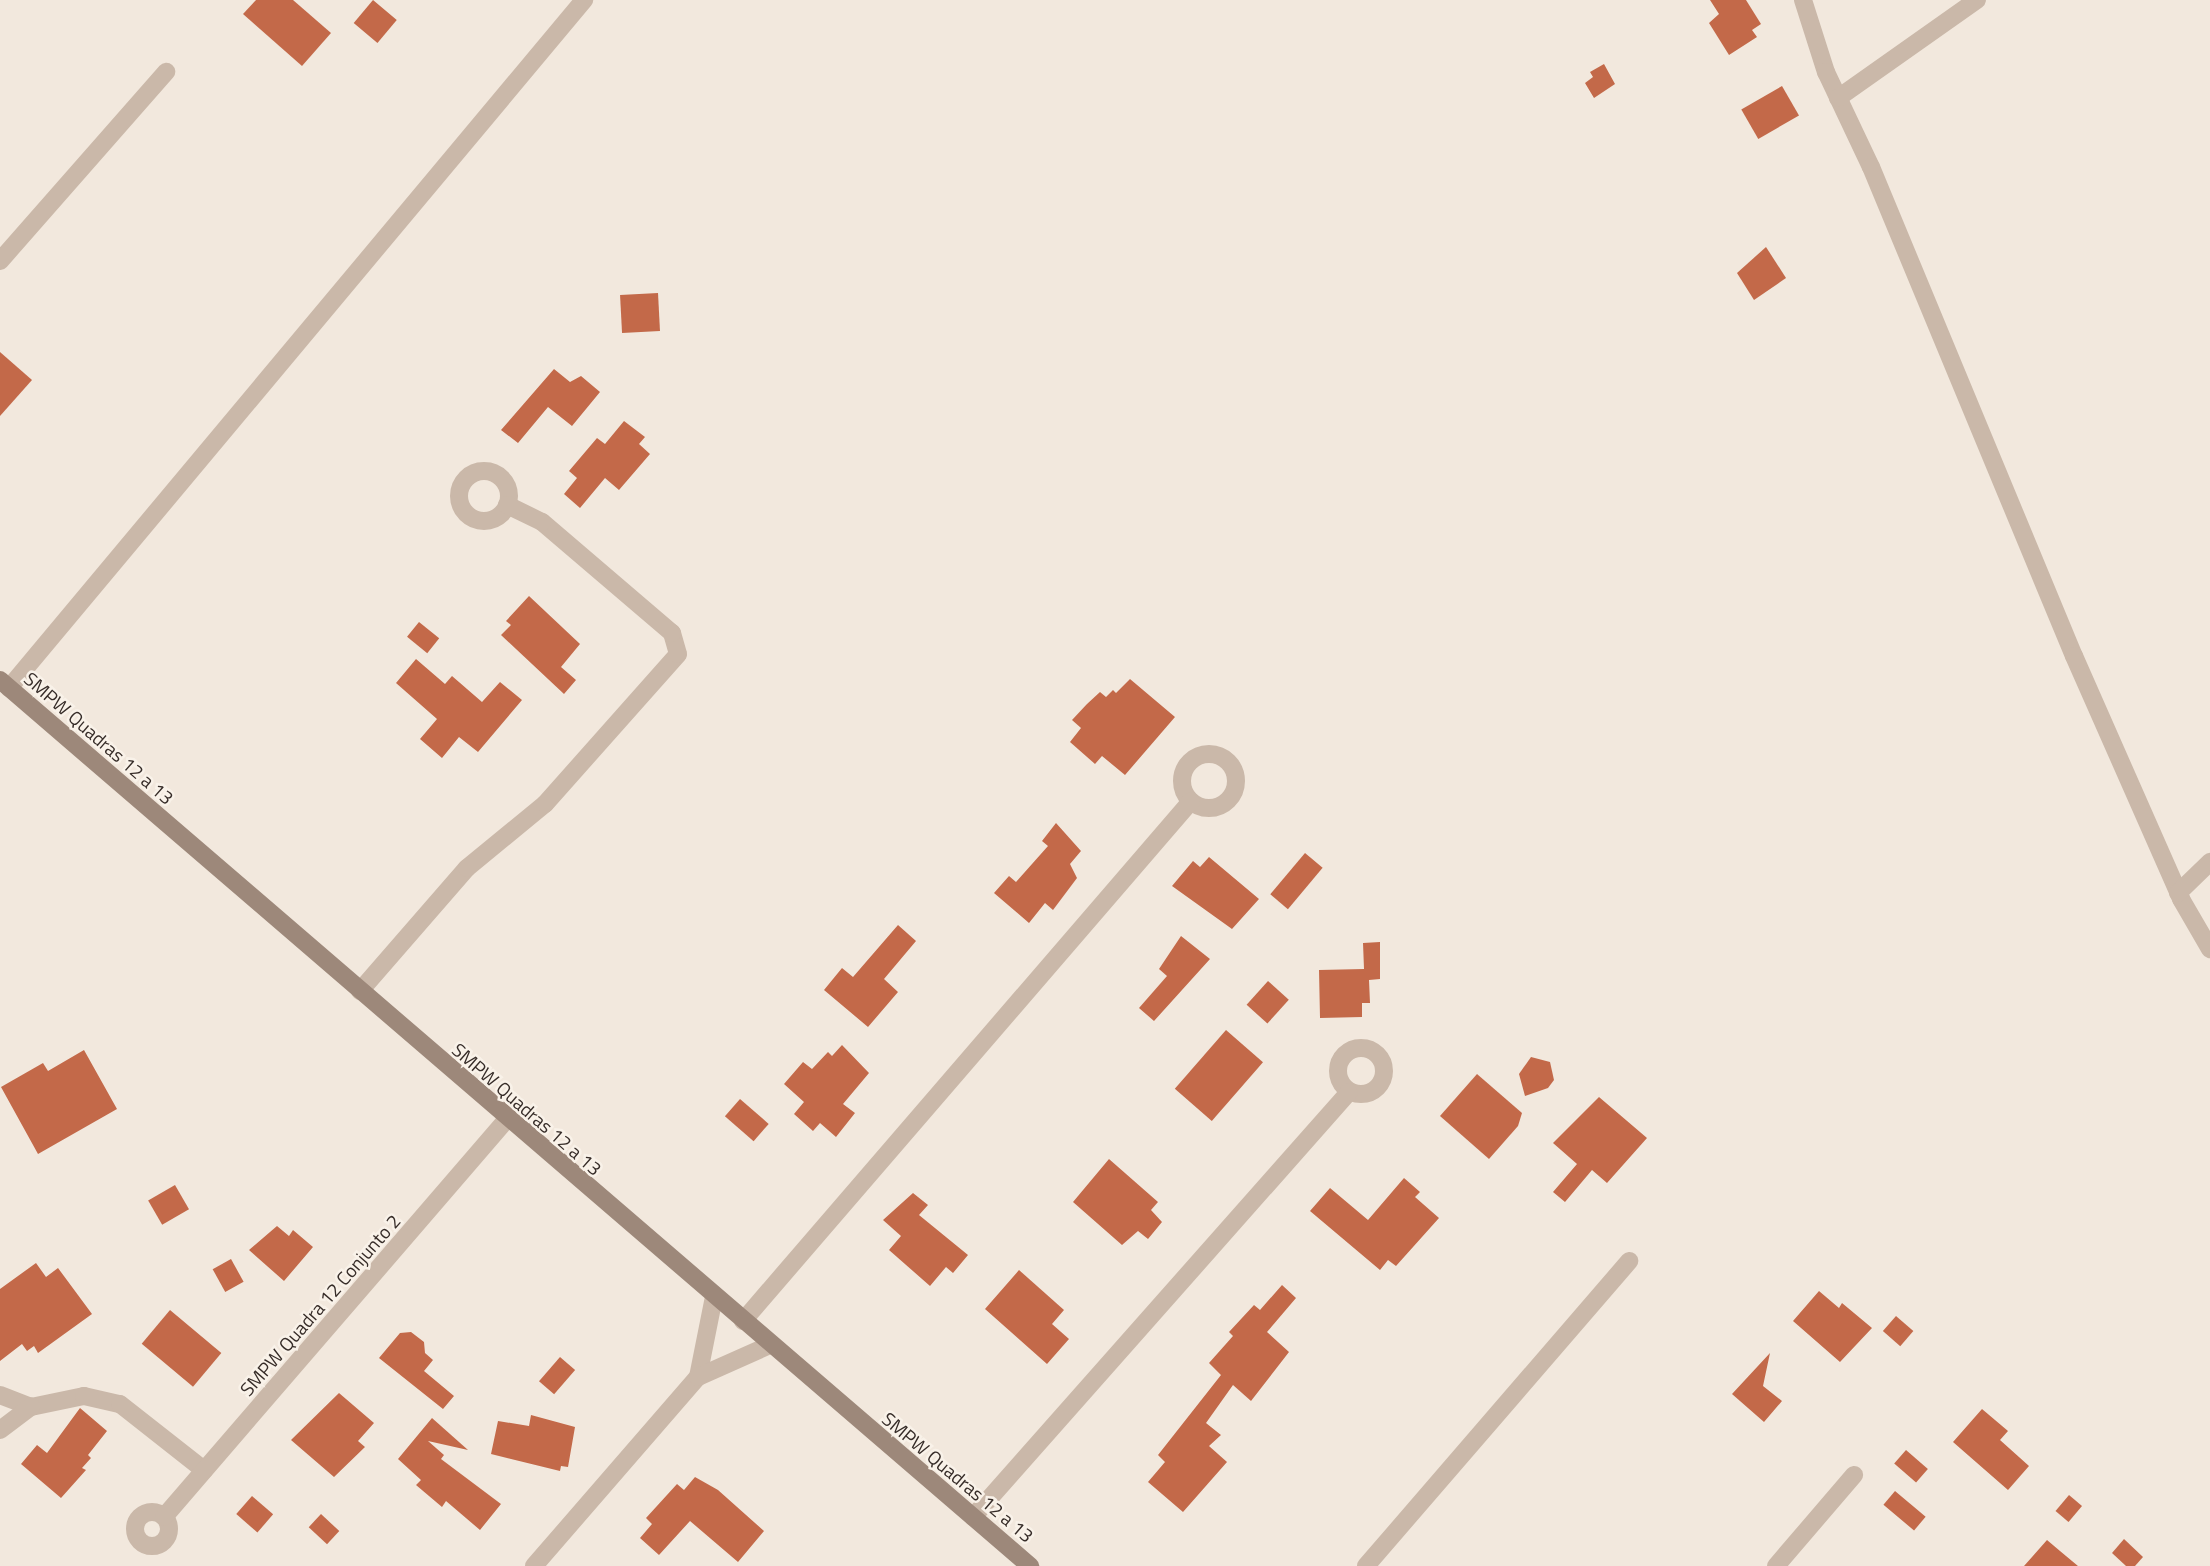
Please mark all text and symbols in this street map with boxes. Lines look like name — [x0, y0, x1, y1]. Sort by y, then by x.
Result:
street label: SMPW Quadras 12 a 13 — [20, 667, 178, 809]
street label: SMPW Quadras 12 a 13 — [448, 1038, 606, 1180]
street label: SMPW Quadra 12 Conjunto 2 — [235, 1210, 405, 1400]
street label: SMPW Quadras 12 a 13 — [878, 1407, 1038, 1547]

